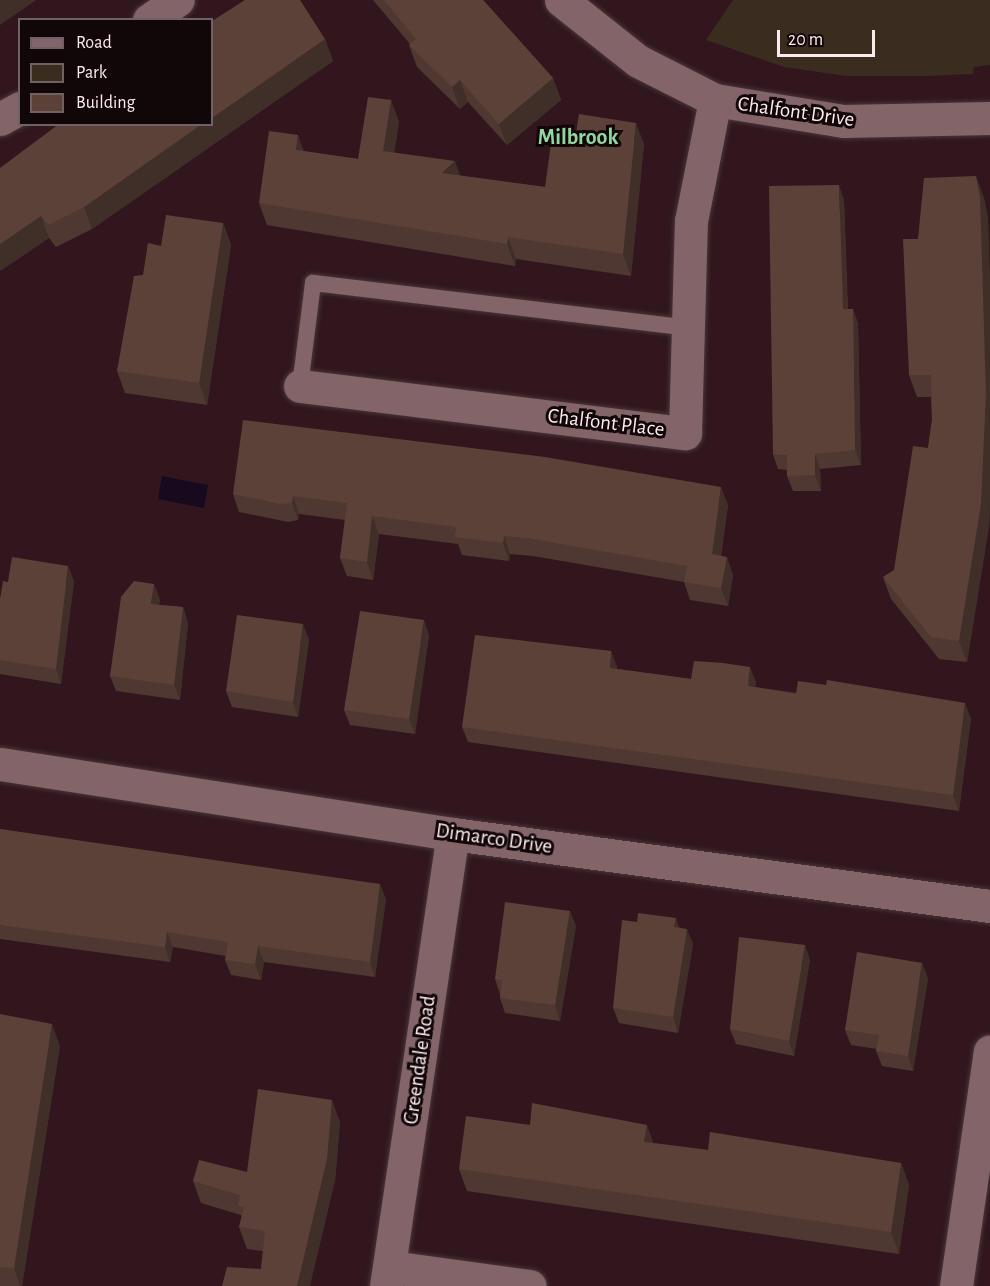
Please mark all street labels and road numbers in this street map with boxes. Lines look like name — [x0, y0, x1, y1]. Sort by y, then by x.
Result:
street label: Chalfont Drive — [736, 91, 856, 133]
street label: Chalfont Place — [546, 403, 666, 443]
street label: Dimarco Drive — [434, 818, 554, 860]
street label: Greendale Road — [398, 994, 442, 1126]

